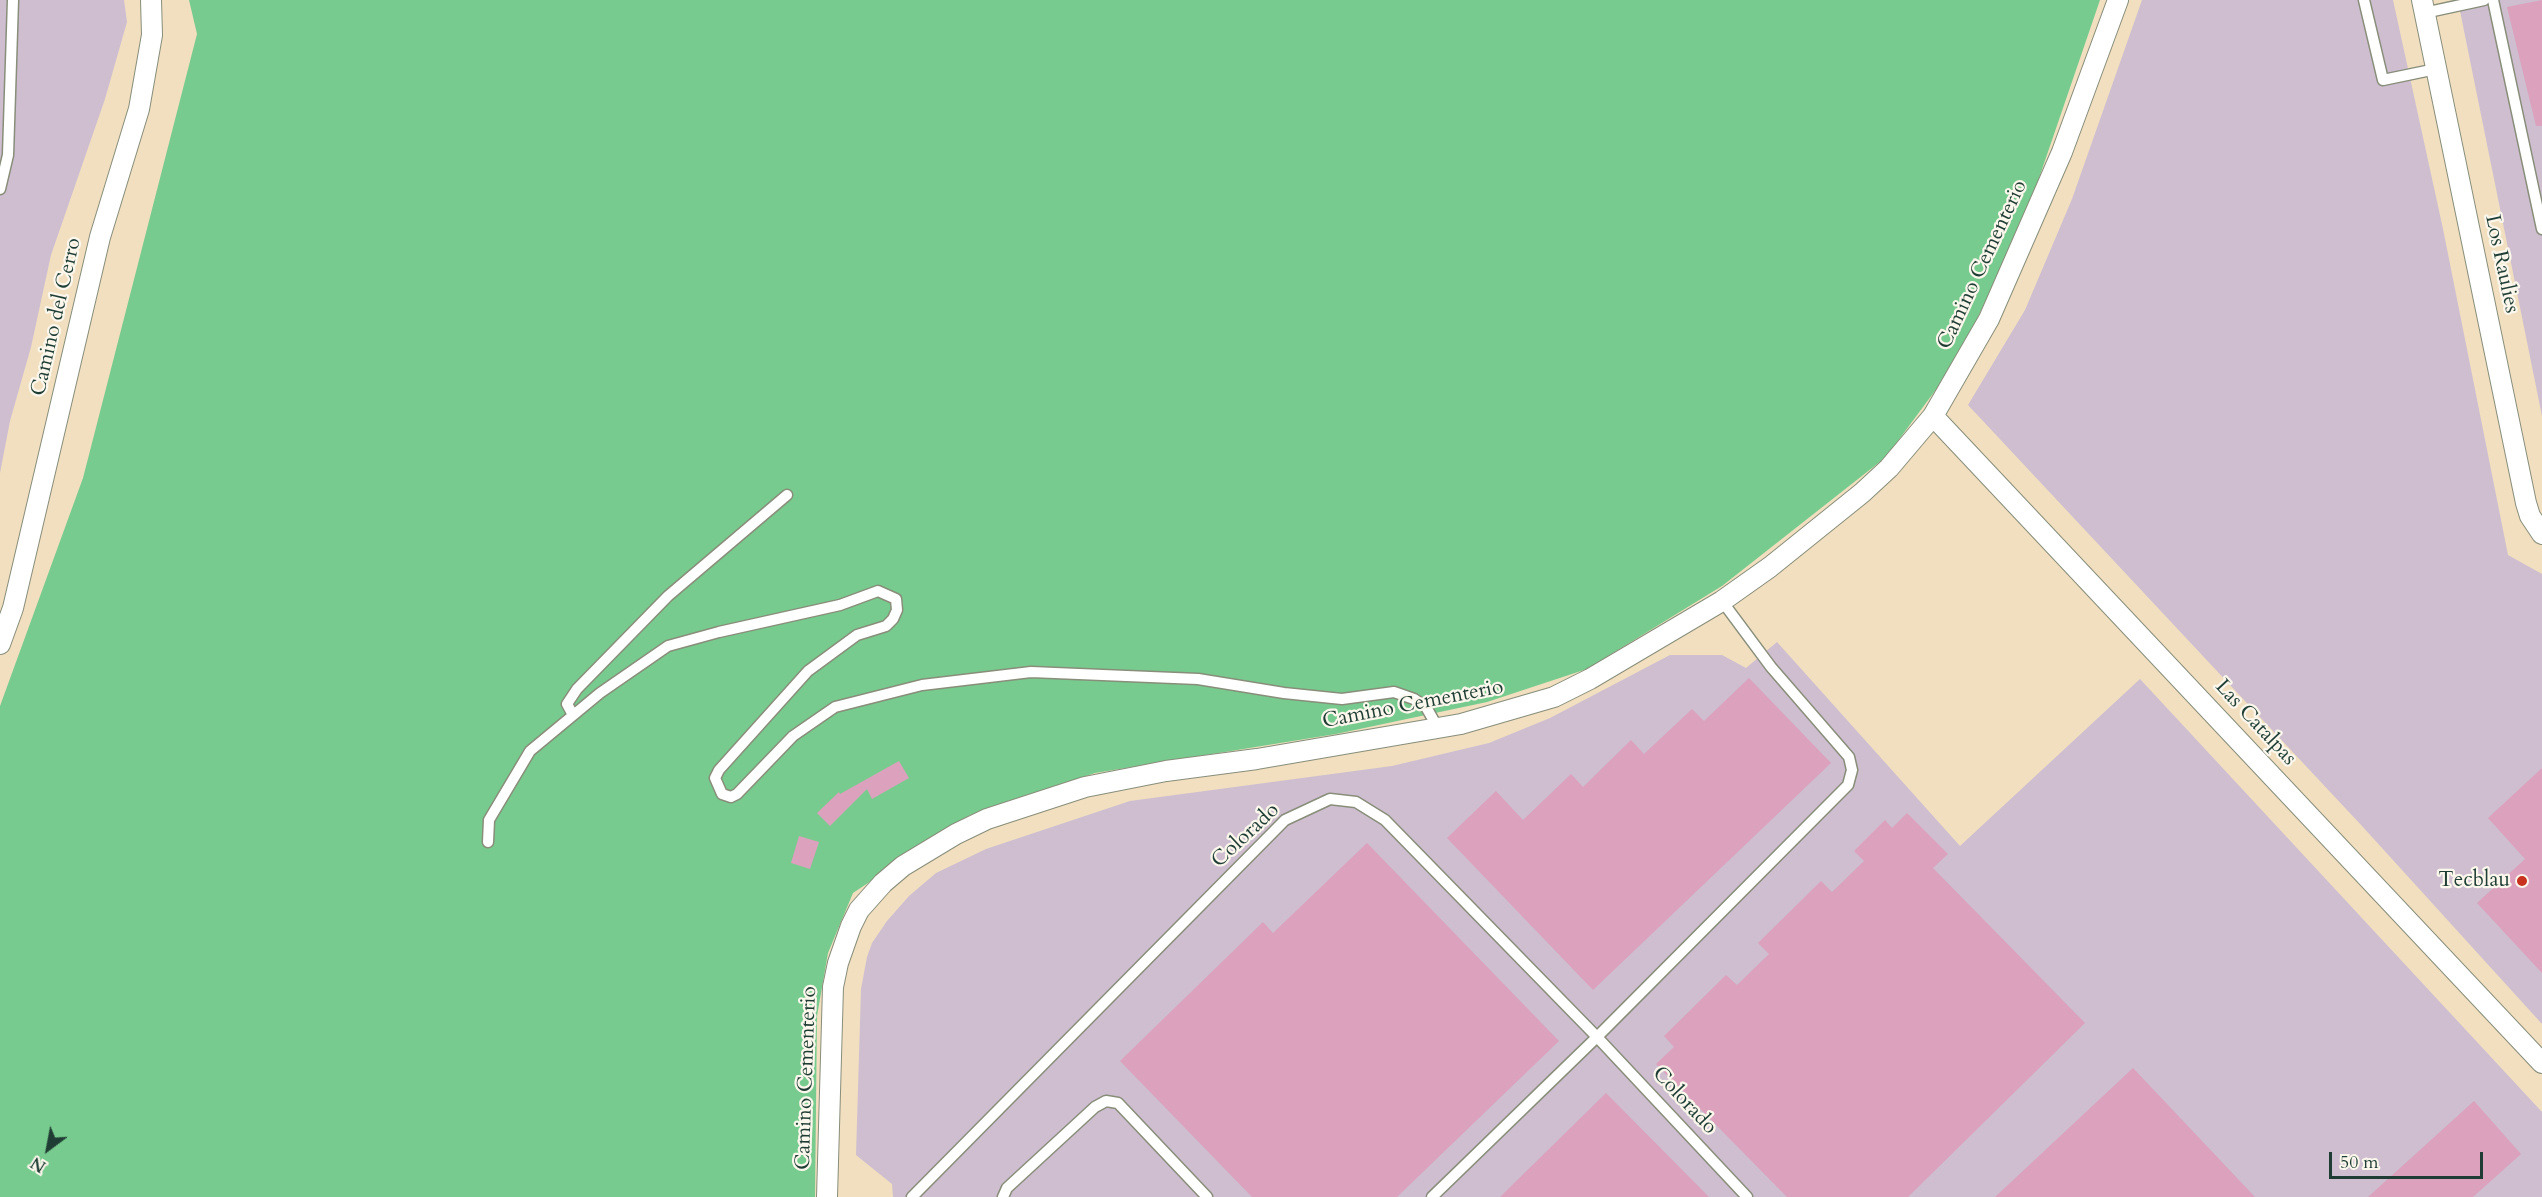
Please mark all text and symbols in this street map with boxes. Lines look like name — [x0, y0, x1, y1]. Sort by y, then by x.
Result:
street label: Camino Cementerio — [1933, 176, 2033, 354]
street label: Los Raulies — [2478, 213, 2524, 315]
street label: Camino del Cerro — [27, 235, 87, 399]
street label: Camino Cementerio — [1320, 675, 1506, 735]
street label: Las Catalpas — [2209, 675, 2301, 771]
street label: Colorado — [1207, 798, 1285, 874]
place label: Tecblau — [2438, 868, 2510, 894]
marker: Tecblau — [2515, 874, 2529, 888]
street label: Camino Cementerio — [791, 986, 823, 1170]
street label: Colorado — [1646, 1062, 1722, 1140]
north arrow — [18, 1119, 78, 1179]
scale bar — [2332, 1140, 2486, 1178]
text: 50 m — [2340, 1150, 2379, 1175]
text: N — [27, 1151, 50, 1177]

